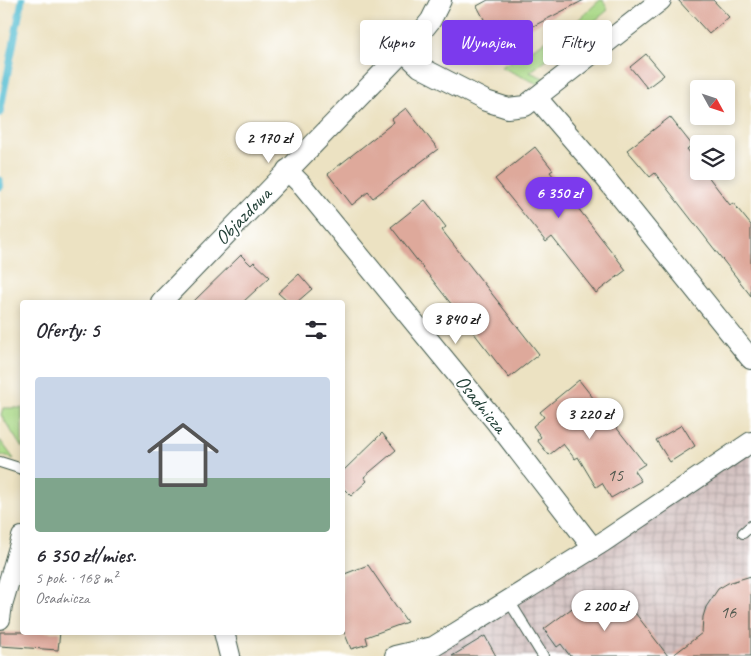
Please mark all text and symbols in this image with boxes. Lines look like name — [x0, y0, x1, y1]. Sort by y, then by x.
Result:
chip: Kupno — [360, 20, 432, 65]
chip: Wynajem — [442, 20, 533, 65]
chip: Filtry — [543, 20, 612, 65]
north arrow — [690, 80, 735, 125]
map controls — [690, 80, 735, 180]
pin: 2 170 zł — [217, 121, 321, 164]
text: 2 170 zł — [246, 128, 292, 148]
button: layers — [690, 135, 735, 180]
pin: 6 350 zł — [507, 176, 611, 219]
street label: Objazdowa — [209, 180, 278, 250]
text: 6 350 zł — [536, 183, 582, 203]
pin: 3 840 zł — [404, 302, 508, 345]
text: 3 840 zł — [433, 309, 479, 329]
icon: filters — [302, 316, 330, 344]
text: Oferty: 5 — [35, 317, 99, 343]
street label: Osadnicza — [450, 370, 513, 440]
pin: 3 220 zł — [538, 398, 642, 440]
text: 3 220 zł — [567, 404, 613, 424]
icon: home — [138, 410, 228, 500]
house number: 15 — [607, 464, 624, 486]
text: 6 350 zł/mies. — [35, 542, 136, 568]
text: 5 pok. · 168 m² — [35, 568, 117, 588]
text: Osadnicza — [35, 588, 89, 608]
pin: 2 200 zł — [553, 590, 657, 632]
text: 2 200 zł — [582, 596, 628, 616]
house number: 16 — [720, 601, 737, 623]

